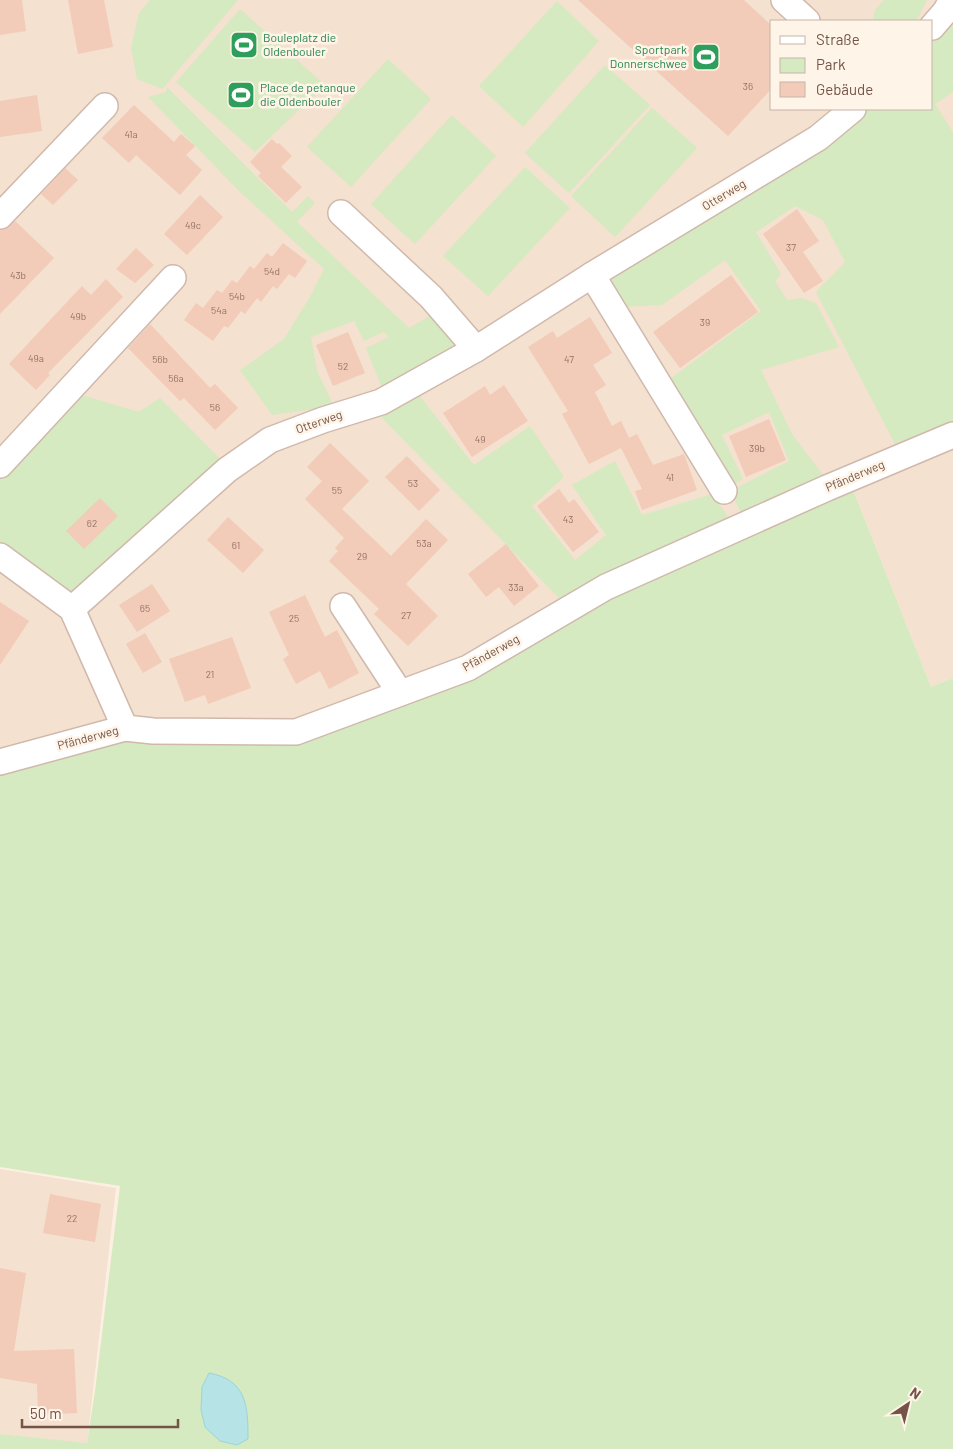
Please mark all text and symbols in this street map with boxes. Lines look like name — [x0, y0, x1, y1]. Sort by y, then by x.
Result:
legend — [770, 20, 933, 110]
sports icon: Bouleplatz die Oldenbouler — [229, 30, 259, 60]
place label: Bouleplatz die Oldenbouler — [263, 30, 336, 58]
text: Straße — [816, 30, 860, 48]
place label: Sportpark Donnerschwee — [610, 42, 687, 70]
sports icon: Sportpark Donnerschwee — [691, 42, 721, 72]
text: Park — [816, 55, 846, 73]
sports icon: Place de petanque die Oldenbouler — [226, 80, 256, 110]
place label: Place de petanque die Oldenbouler — [260, 80, 356, 108]
house number: 36 — [743, 80, 753, 92]
text: Gebäude — [816, 80, 873, 98]
house number: 41a — [124, 128, 138, 140]
street label: Otterweg — [699, 176, 748, 213]
house number: 49c — [185, 219, 201, 231]
house number: 37 — [786, 241, 796, 253]
house number: 54d — [264, 265, 280, 277]
house number: 43b — [10, 269, 26, 281]
house number: 54b — [229, 290, 245, 302]
house number: 54a — [211, 304, 227, 316]
house number: 49b — [70, 310, 86, 322]
house number: 39 — [700, 316, 710, 328]
house number: 49a — [28, 352, 44, 364]
house number: 56b — [152, 353, 168, 365]
house number: 47 — [564, 353, 574, 365]
house number: 52 — [338, 360, 348, 372]
house number: 56a — [168, 372, 184, 384]
house number: 56 — [210, 401, 220, 413]
street label: Otterweg — [294, 407, 344, 436]
house number: 49 — [475, 433, 485, 445]
house number: 39b — [749, 442, 765, 454]
street label: Pfänderweg — [823, 456, 886, 494]
house number: 41 — [666, 471, 674, 483]
house number: 53 — [408, 477, 418, 489]
house number: 55 — [332, 484, 342, 496]
house number: 43 — [563, 513, 573, 525]
house number: 62 — [87, 517, 97, 529]
house number: 53a — [416, 537, 432, 549]
house number: 61 — [232, 539, 240, 551]
house number: 29 — [357, 550, 367, 562]
house number: 33a — [508, 581, 524, 593]
house number: 65 — [140, 602, 150, 614]
house number: 27 — [401, 609, 411, 621]
house number: 25 — [289, 612, 299, 624]
street label: Pfänderweg — [460, 631, 521, 673]
house number: 21 — [206, 668, 214, 680]
street label: Pfänderweg — [56, 722, 120, 752]
house number: 22 — [67, 1212, 77, 1224]
north arrow — [883, 1379, 933, 1429]
text: N — [907, 1383, 924, 1403]
scale bar — [22, 1396, 179, 1428]
text: 50 m — [30, 1404, 62, 1422]

